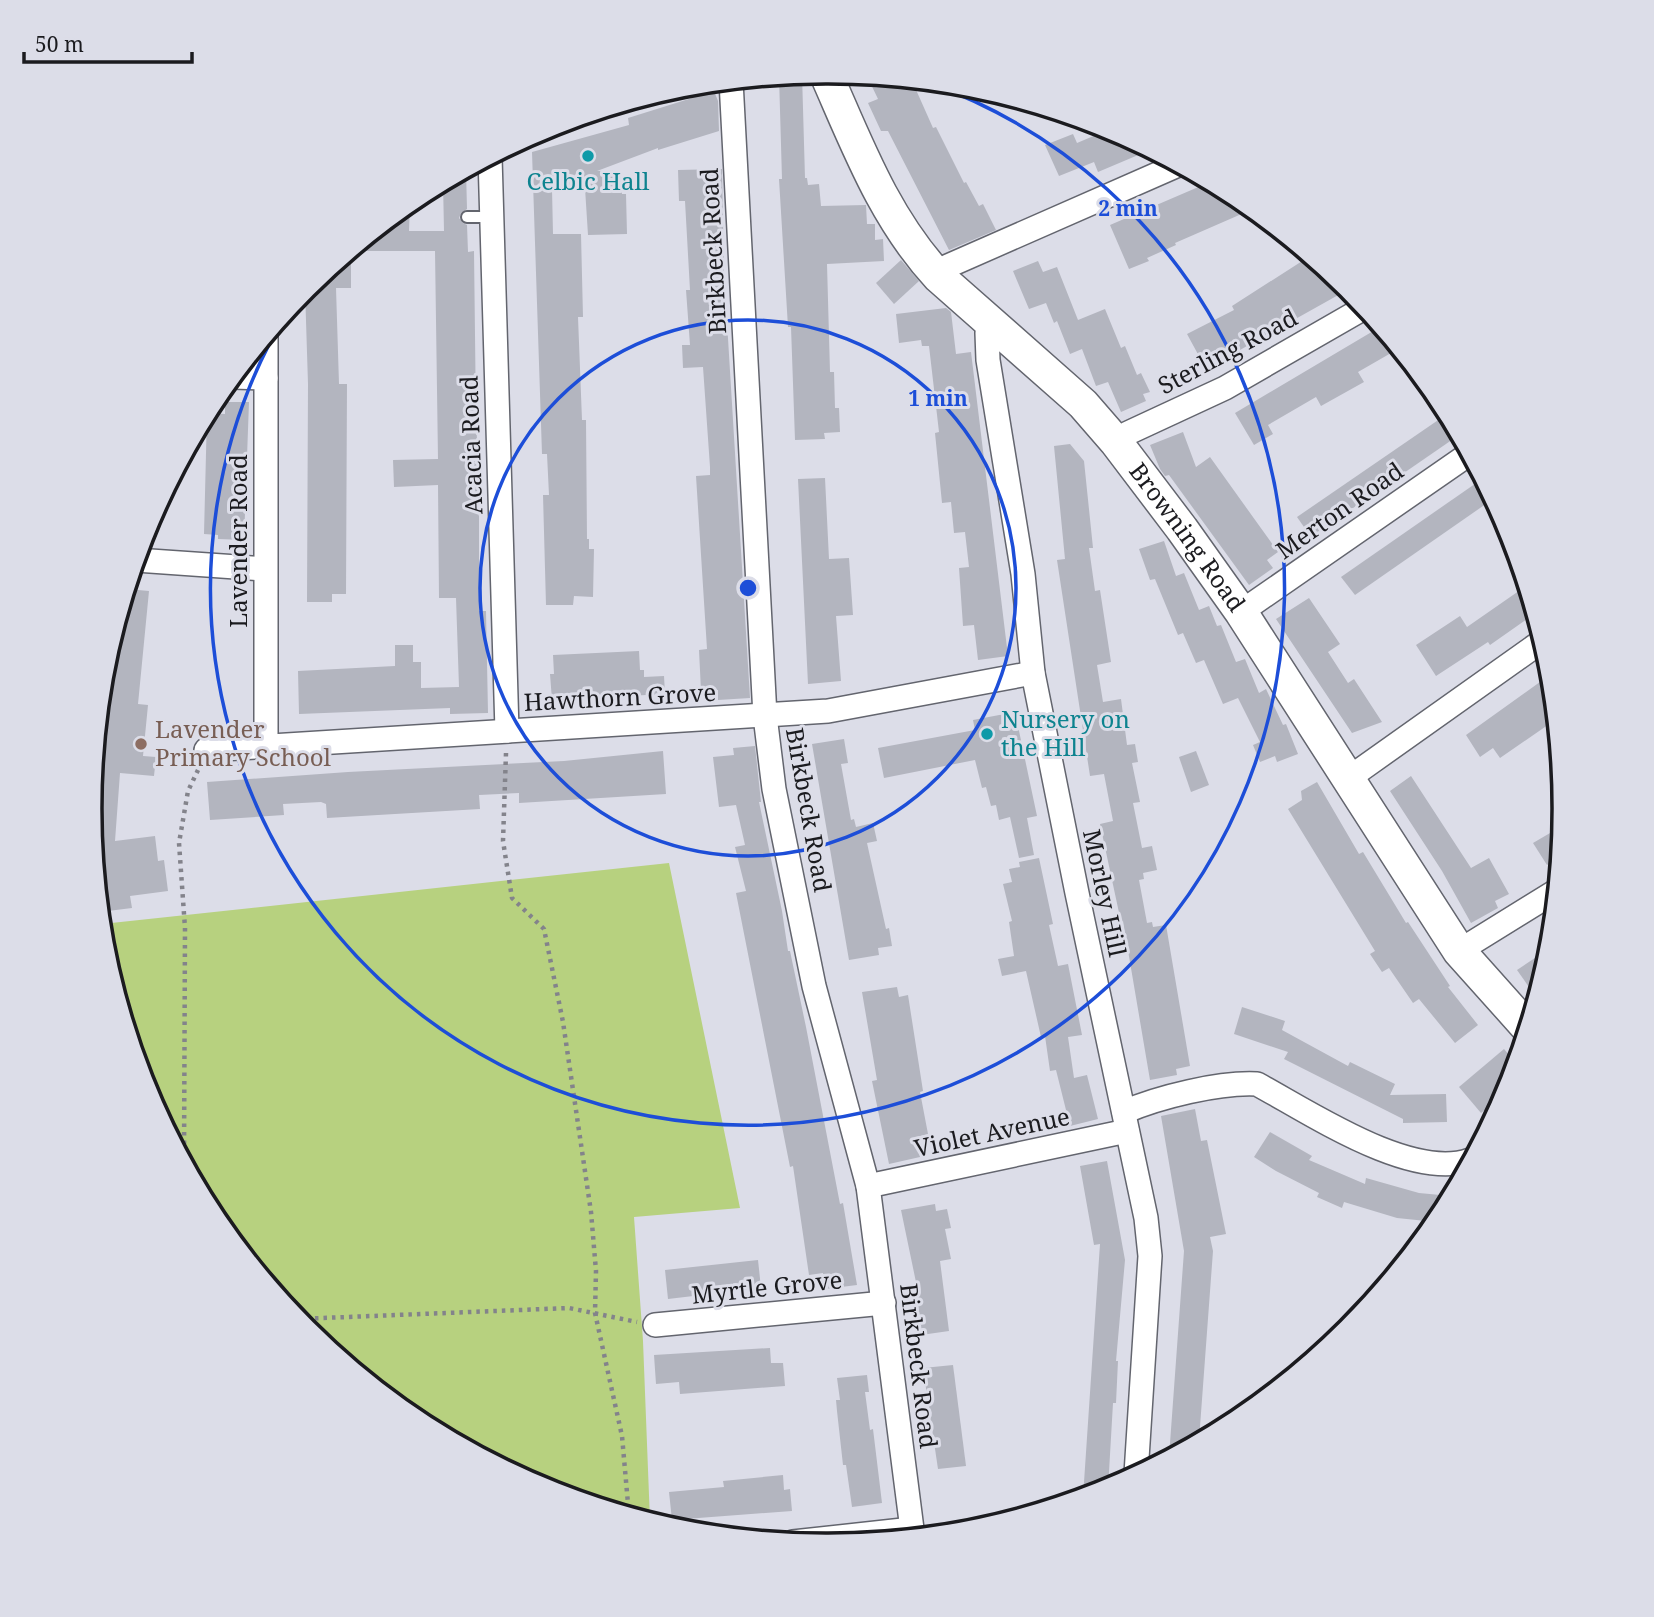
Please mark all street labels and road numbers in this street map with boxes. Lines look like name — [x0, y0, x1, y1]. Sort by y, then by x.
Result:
street label: Birkbeck Road — [692, 167, 733, 335]
street label: Sterling Road — [1152, 300, 1303, 401]
street label: Acacia Road — [452, 375, 489, 515]
street label: Lavender Road — [221, 454, 254, 628]
street label: Merton Road — [1269, 454, 1410, 566]
street label: Browning Road — [1122, 455, 1254, 618]
street label: Hawthorn Grove — [523, 675, 717, 718]
street label: Birkbeck Road — [779, 725, 840, 895]
street label: Morley Hill — [1076, 826, 1135, 960]
street label: Violet Avenue — [911, 1099, 1073, 1164]
street label: Myrtle Grove — [690, 1262, 844, 1311]
street label: Birkbeck Road — [893, 1281, 946, 1451]

